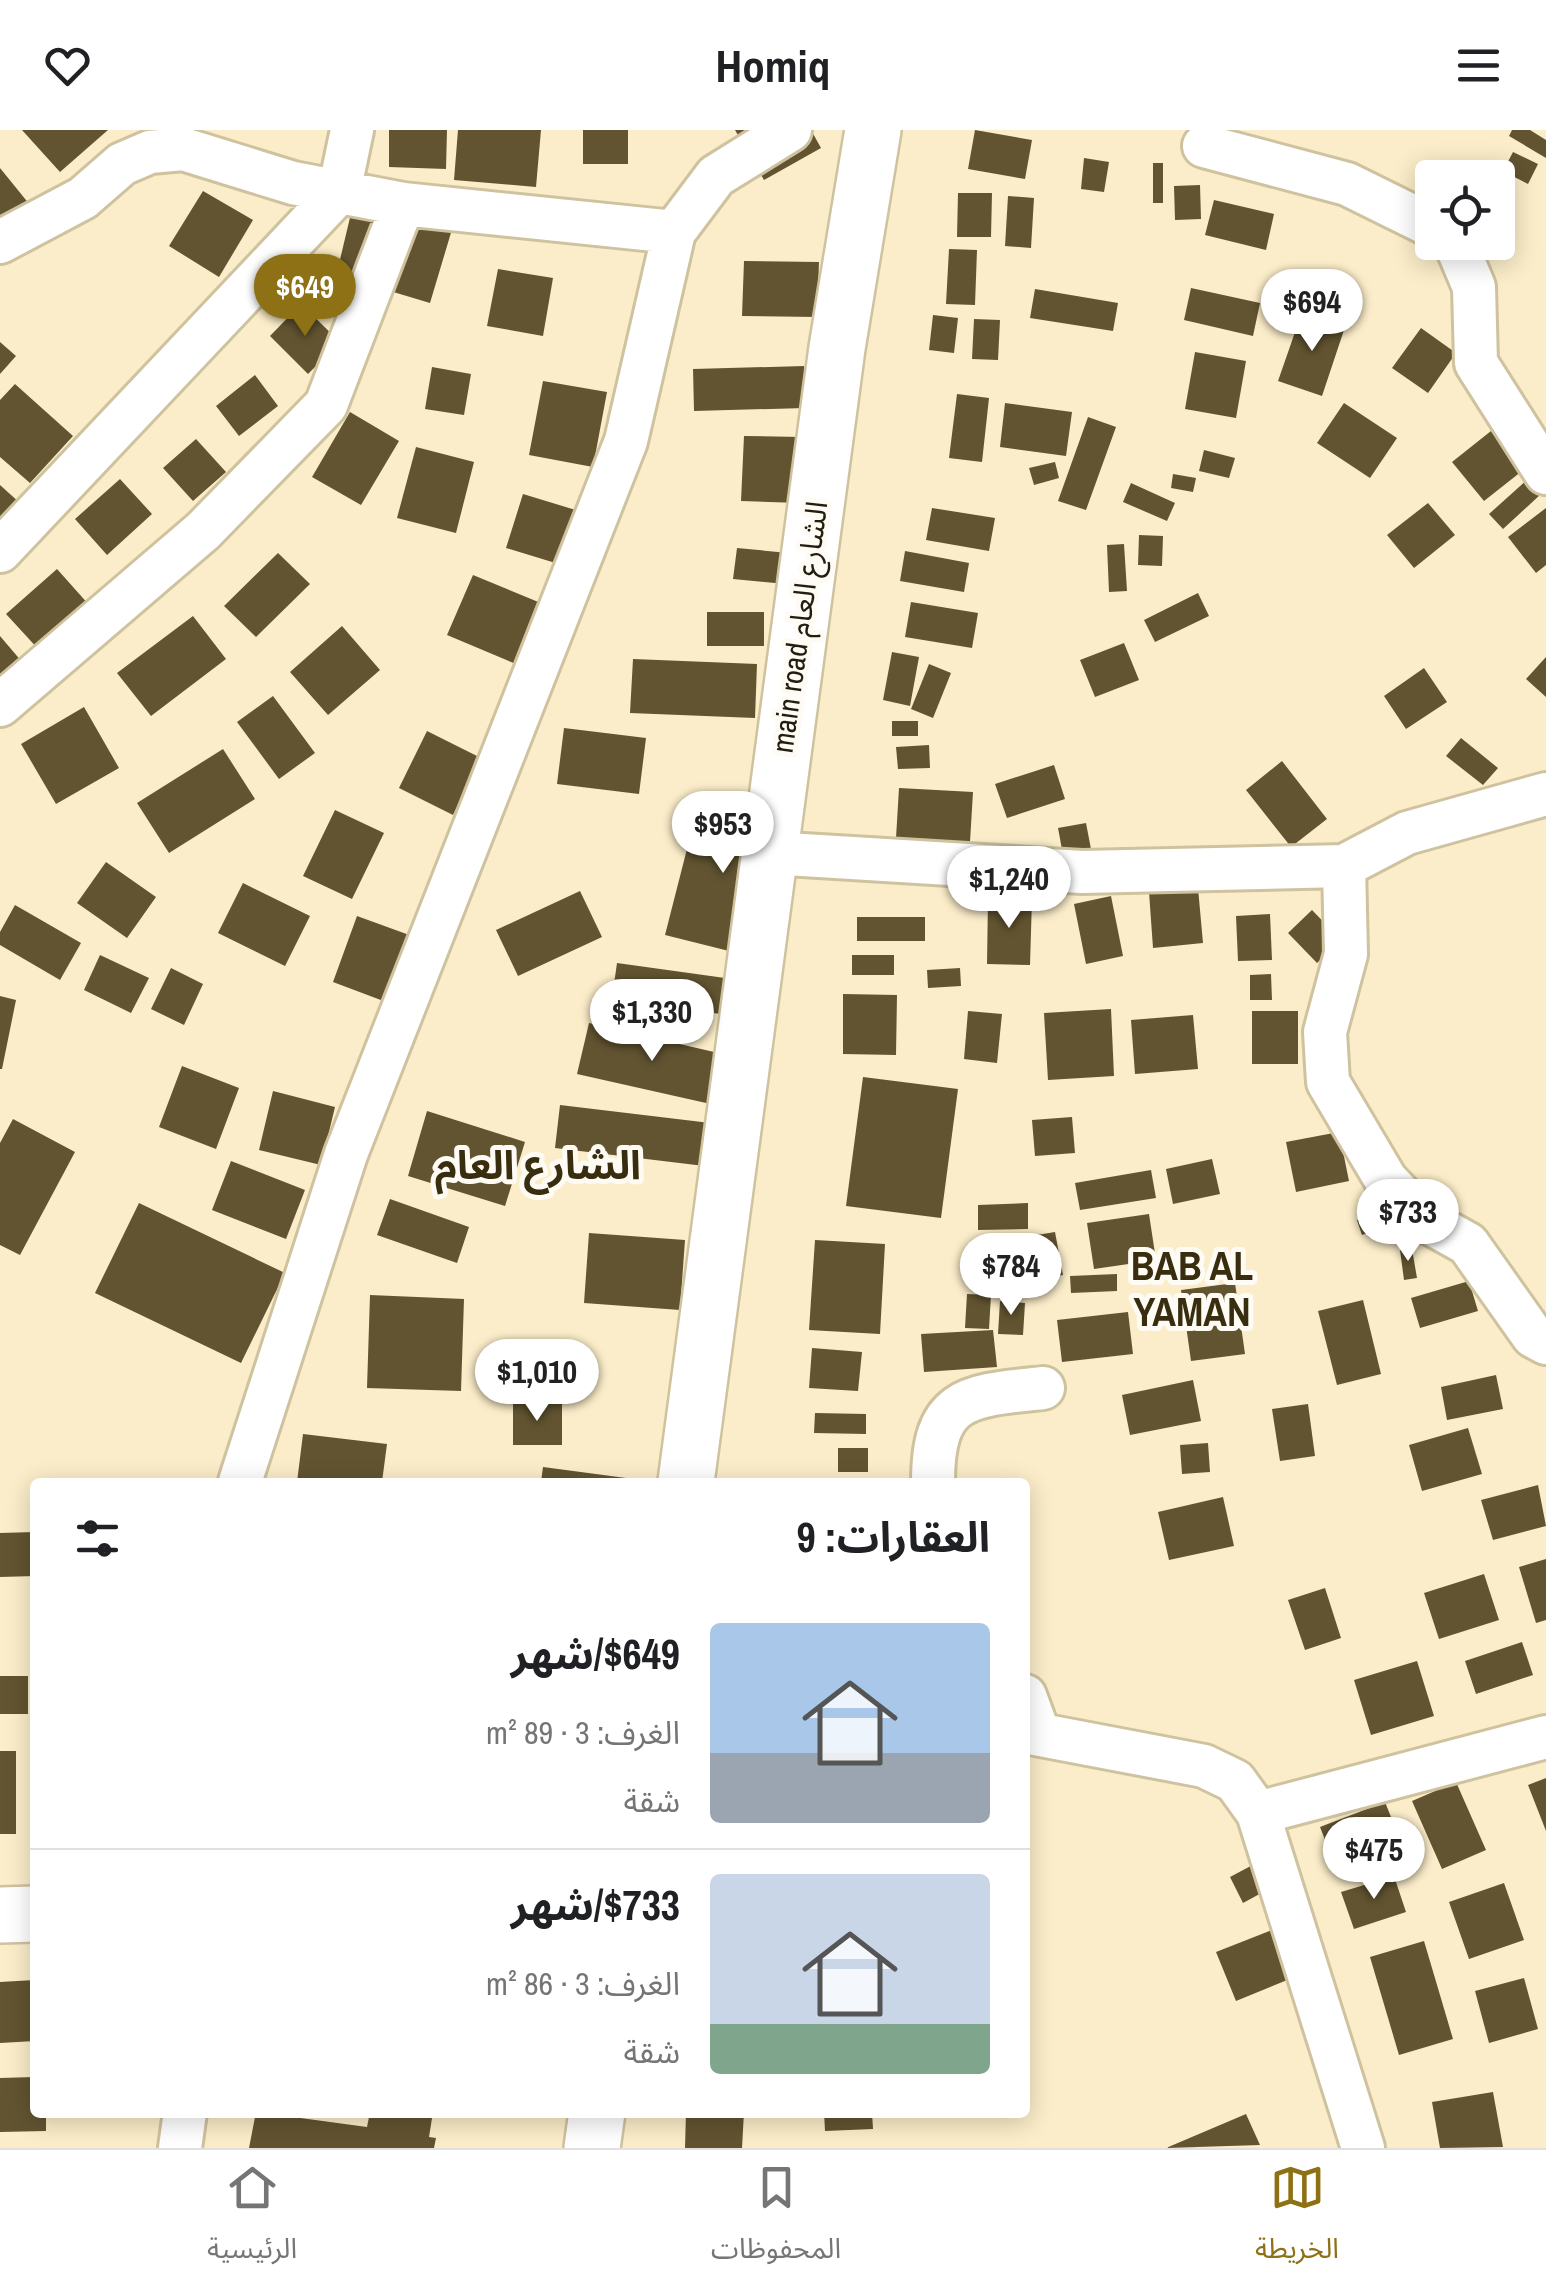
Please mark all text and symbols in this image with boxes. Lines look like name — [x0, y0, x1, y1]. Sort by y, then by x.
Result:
text: Homiq — [716, 35, 830, 96]
icon: heart — [40, 38, 95, 93]
icon: menu — [1451, 38, 1506, 93]
map controls — [1415, 160, 1515, 260]
button: locate — [1415, 160, 1515, 260]
pin: $649 — [246, 254, 364, 339]
text: $649 — [276, 265, 334, 308]
pin: $694 — [1253, 269, 1371, 354]
text: $694 — [1283, 280, 1341, 323]
street label: main road الشارع العام — [762, 498, 839, 756]
pin: $953 — [664, 791, 782, 876]
text: $953 — [694, 802, 752, 845]
pin: $1,240 — [928, 846, 1090, 931]
text: $1,240 — [969, 857, 1049, 900]
pin: $1,330 — [571, 979, 733, 1064]
text: $1,330 — [612, 990, 692, 1033]
district label: الشارع العام — [435, 1138, 641, 1195]
pin: $733 — [1349, 1179, 1467, 1264]
text: $733 — [1379, 1190, 1437, 1233]
pin: $784 — [952, 1233, 1070, 1318]
district label: BAB AL YAMAN — [1131, 1239, 1253, 1338]
text: $784 — [982, 1244, 1040, 1287]
pin: $1,010 — [456, 1339, 618, 1424]
text: $1,010 — [497, 1350, 577, 1393]
text: العقارات: 9 — [797, 1509, 990, 1565]
icon: filters — [70, 1511, 125, 1566]
text: $649/شهر — [511, 1626, 680, 1682]
icon: home — [790, 1663, 910, 1783]
text: الغرف: 3 · 89 m² — [486, 1711, 680, 1754]
text: شقة — [624, 1779, 680, 1822]
pin: $475 — [1315, 1817, 1433, 1902]
text: $475 — [1345, 1828, 1403, 1871]
text: $733/شهر — [511, 1877, 680, 1933]
icon: home — [790, 1914, 910, 2034]
text: الغرف: 3 · 86 m² — [486, 1962, 680, 2005]
text: شقة — [624, 2030, 680, 2073]
tab: الرئيسية — [207, 2160, 297, 2279]
tab: المحفوظات — [711, 2160, 841, 2279]
tab: الخريطة — [1255, 2160, 1339, 2279]

